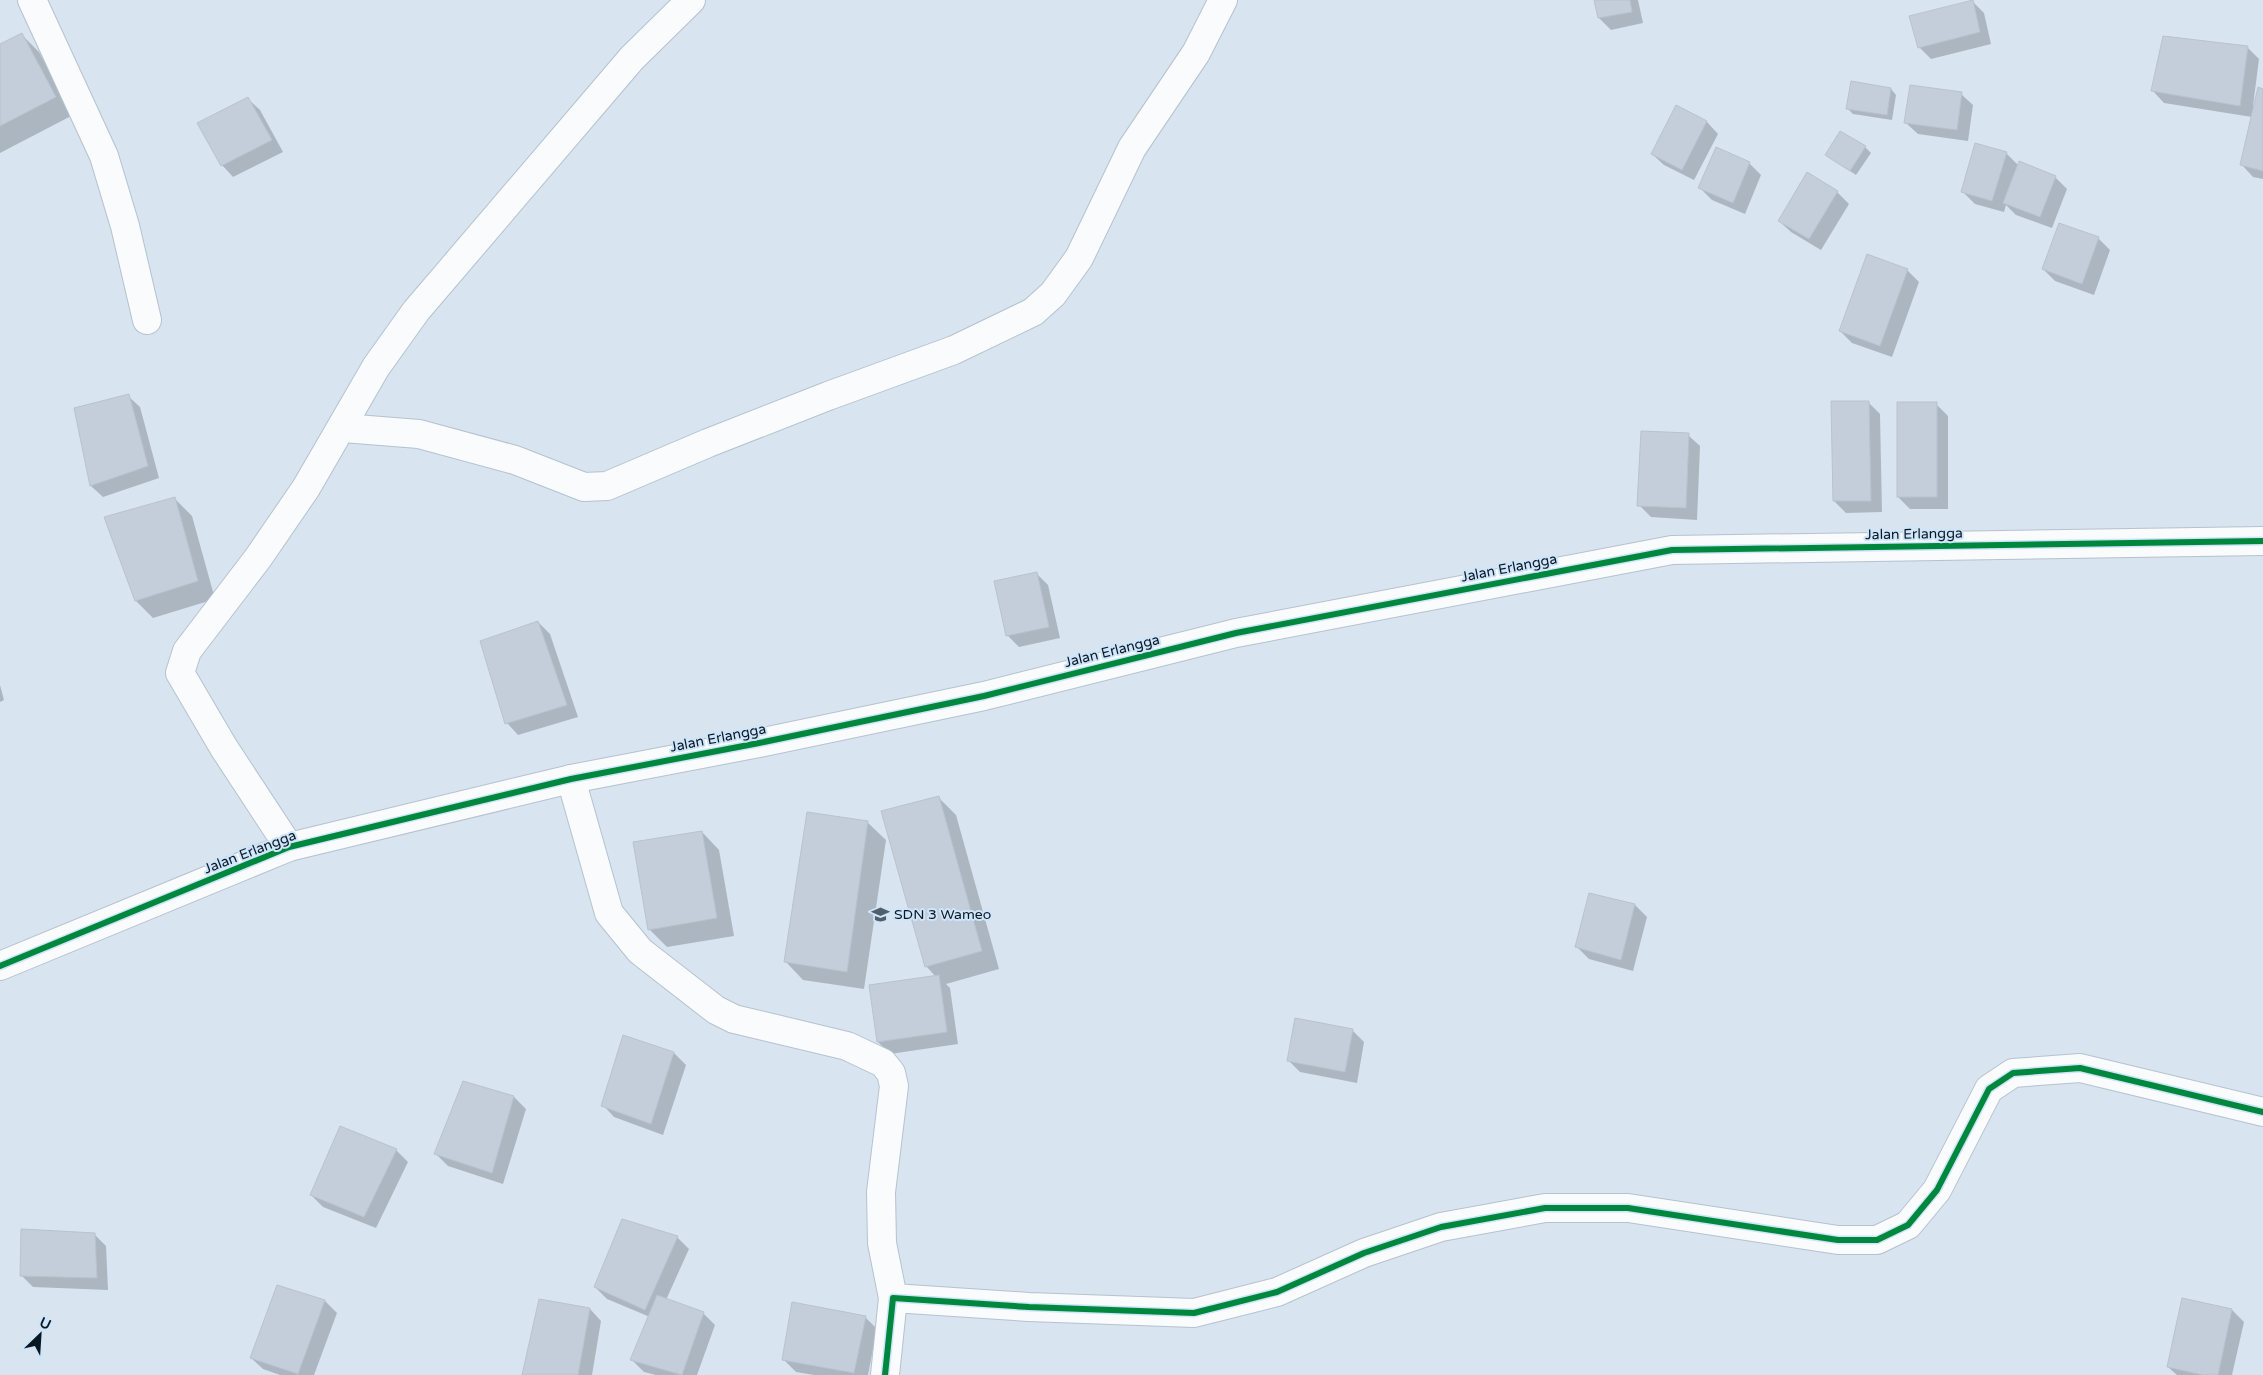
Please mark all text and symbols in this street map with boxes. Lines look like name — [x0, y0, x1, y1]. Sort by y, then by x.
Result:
street label: Jalan Erlangga — [1865, 525, 1963, 543]
street label: Jalan Erlangga — [1460, 550, 1558, 586]
street label: Jalan Erlangga — [1063, 631, 1161, 671]
street label: Jalan Erlangga — [669, 720, 767, 756]
street label: Jalan Erlangga — [201, 827, 299, 877]
school or university icon: SDN 3 Wameo — [870, 904, 890, 924]
place label: SDN 3 Wameo — [894, 906, 991, 923]
north arrow — [15, 1310, 65, 1360]
text: U — [37, 1314, 54, 1334]

